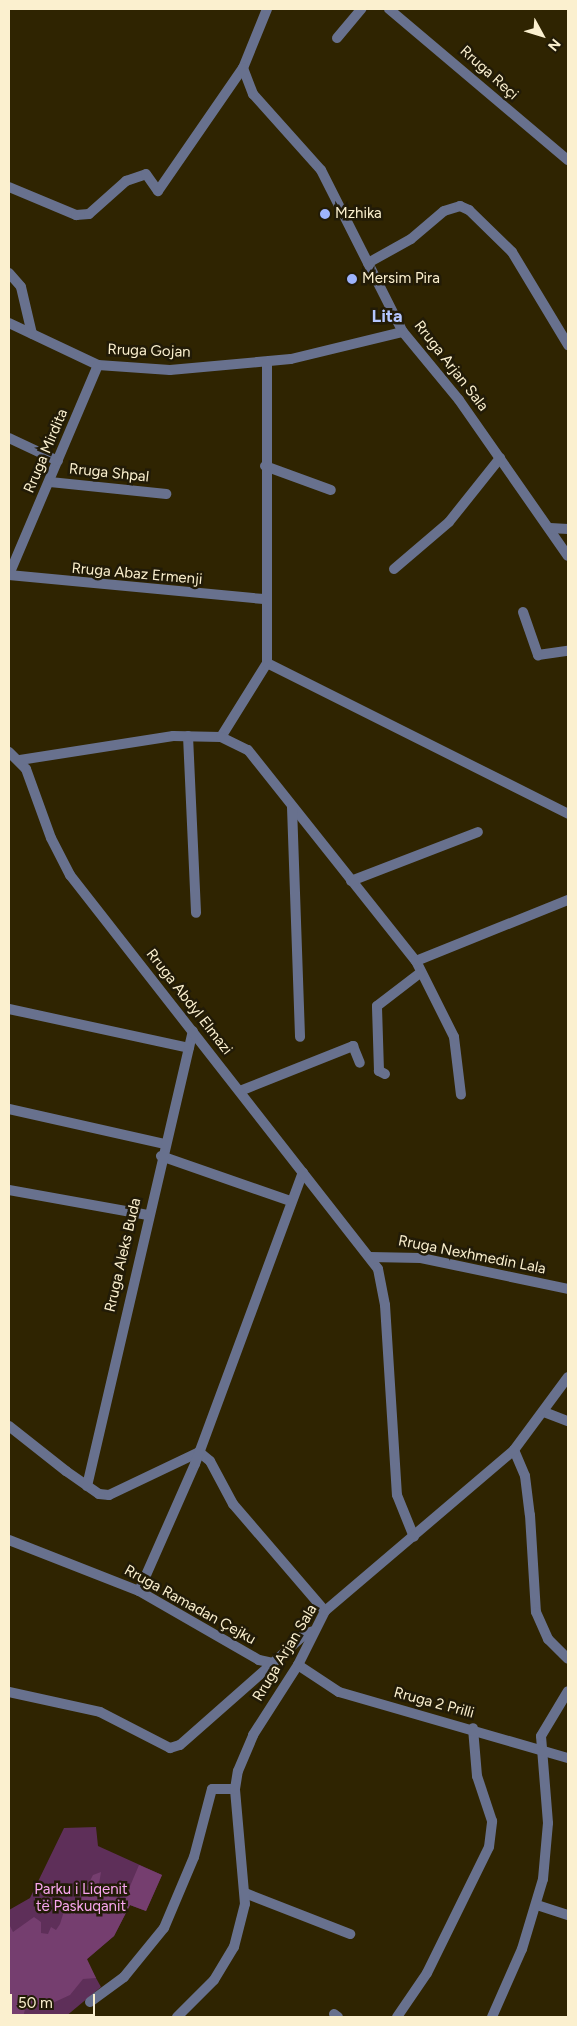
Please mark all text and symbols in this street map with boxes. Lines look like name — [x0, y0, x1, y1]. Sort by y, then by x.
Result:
north arrow — [517, 10, 567, 60]
text: N — [544, 35, 564, 54]
street label: Rruga Reçi — [456, 42, 522, 104]
place label: Mzhika — [335, 205, 382, 223]
marker: Mzhika — [319, 208, 331, 220]
place label: Mersim Pira — [362, 270, 440, 288]
marker: Mersim Pira — [346, 273, 358, 285]
district label: Lita — [371, 305, 403, 327]
street label: Rruga Arjan Sala — [410, 317, 492, 415]
street label: Rruga Gojan — [107, 341, 191, 361]
street label: Rruga Mirdita — [20, 406, 72, 496]
street label: Rruga Shpal — [68, 460, 150, 486]
street label: Rruga Abaz Ermenji — [71, 559, 203, 589]
street label: Rruga Abdyl Elmazi — [142, 946, 236, 1058]
street label: Rruga Aleks Buda — [101, 1196, 145, 1314]
street label: Rruga Nexhmedin Lala — [397, 1232, 547, 1278]
street label: Rruga Ramadan Çejku — [121, 1561, 259, 1649]
street label: Rruga Arjan Sala — [249, 1601, 321, 1705]
street label: Rruga 2 Prilli — [392, 1684, 476, 1722]
park label: Parku i Liqenit të Paskuqanit — [34, 1880, 128, 1915]
scale bar — [12, 1984, 98, 2016]
text: 50 m — [18, 1994, 53, 2012]

